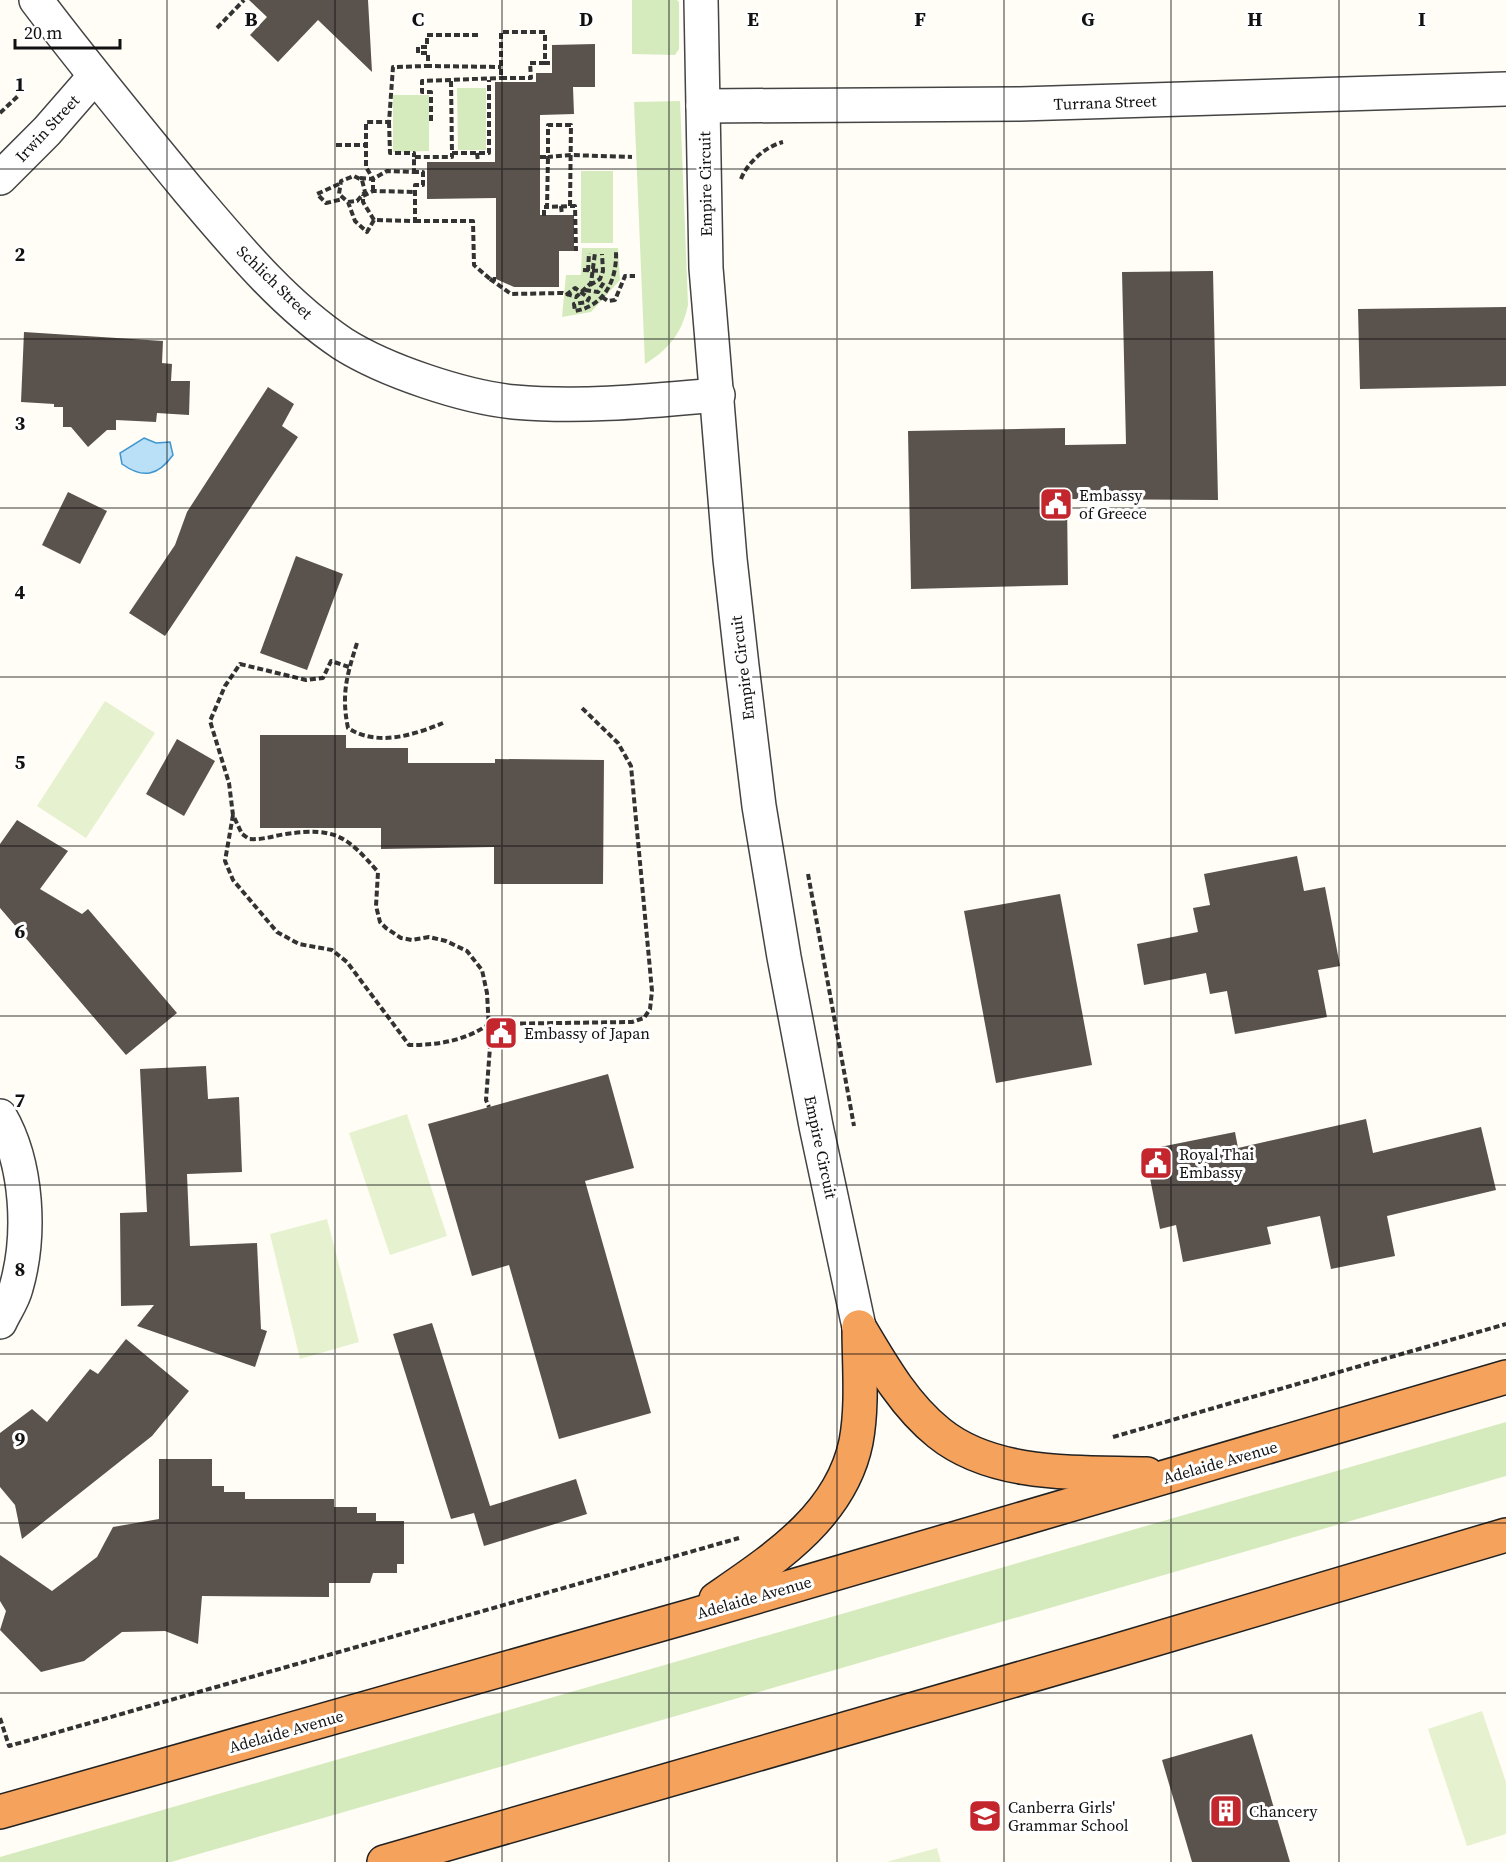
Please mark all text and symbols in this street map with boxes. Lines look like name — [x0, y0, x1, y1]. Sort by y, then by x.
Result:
text: B — [244, 5, 258, 33]
text: C — [412, 5, 424, 33]
text: D — [579, 5, 593, 33]
text: E — [747, 5, 759, 33]
text: F — [914, 5, 926, 33]
text: G — [1081, 5, 1095, 33]
text: H — [1247, 5, 1263, 33]
text: I — [1418, 5, 1426, 33]
scale bar — [15, 12, 120, 50]
text: 20 m — [24, 20, 62, 45]
text: 1 — [15, 70, 25, 98]
street label: Irwin Street — [10, 89, 84, 166]
street label: Turrana Street — [1053, 89, 1158, 115]
street label: Empire Circuit — [693, 131, 717, 237]
text: 2 — [15, 240, 26, 268]
street label: Schlich Street — [232, 240, 318, 324]
text: 3 — [15, 409, 26, 437]
place label: Embassy of Greece — [1079, 484, 1147, 524]
public building icon: Embassy of Greece — [1038, 486, 1074, 522]
text: 4 — [15, 578, 26, 606]
street label: Empire Circuit — [725, 614, 759, 721]
text: 5 — [15, 748, 26, 776]
text: 6 — [15, 917, 26, 945]
public building icon: Embassy of Japan — [483, 1015, 519, 1051]
place label: Embassy of Japan — [524, 1022, 650, 1044]
text: 7 — [15, 1086, 26, 1114]
street label: Empire Circuit — [799, 1093, 843, 1201]
place label: Royal Thai Embassy — [1179, 1143, 1255, 1183]
public building icon: Royal Thai Embassy — [1138, 1145, 1174, 1181]
text: 8 — [15, 1255, 25, 1283]
text: 9 — [15, 1425, 26, 1453]
street label: Adelaide Avenue — [1160, 1435, 1280, 1489]
street label: Adelaide Avenue — [694, 1570, 814, 1624]
street label: Adelaide Avenue — [226, 1704, 346, 1758]
building icon: Chancery — [1208, 1793, 1244, 1829]
place label: Canberra Girls' Grammar School — [1008, 1796, 1129, 1836]
school or university icon: Canberra Girls' Grammar School — [967, 1798, 1003, 1834]
place label: Chancery — [1249, 1800, 1318, 1822]

